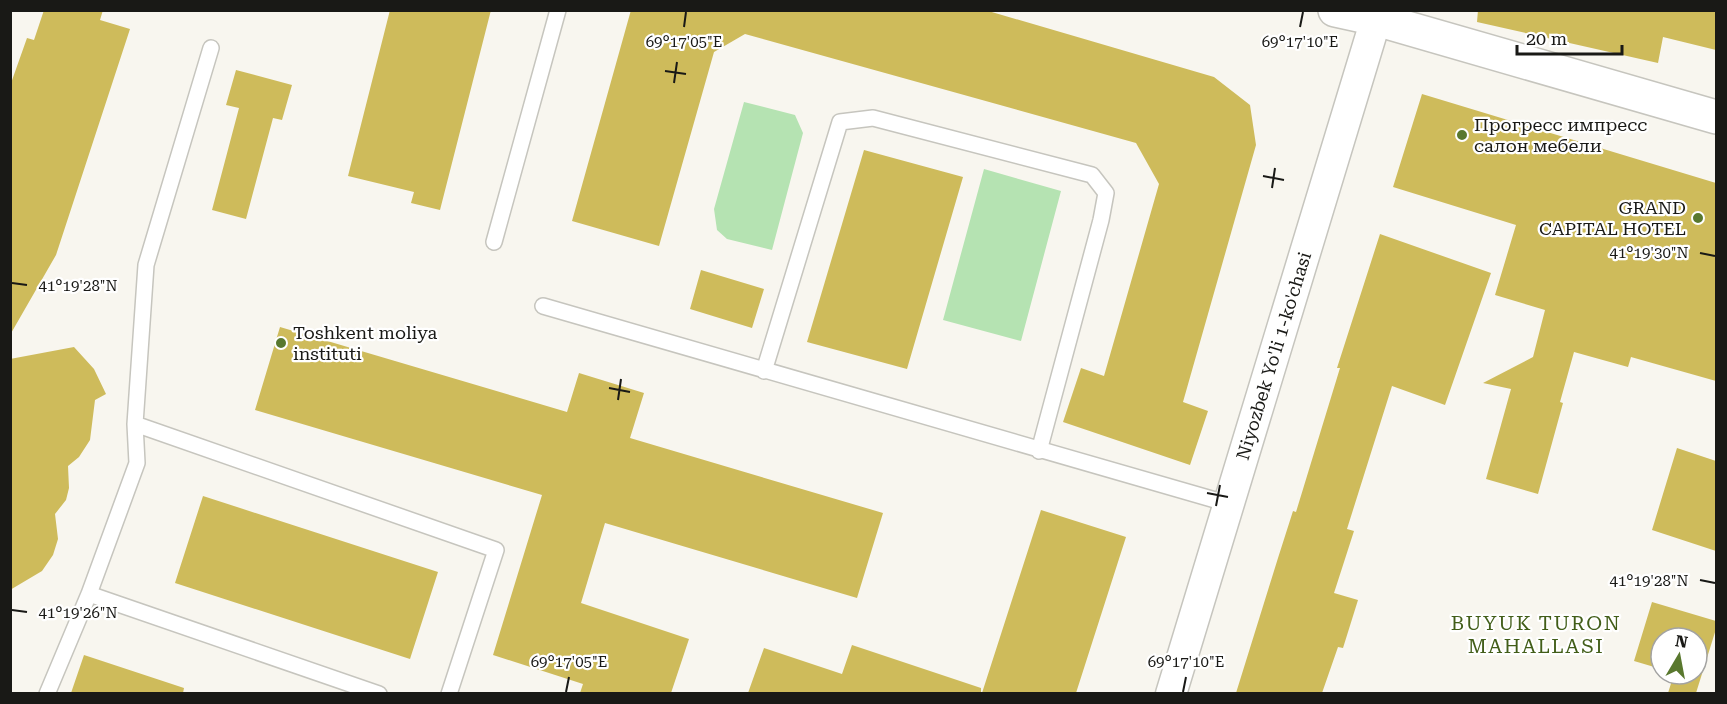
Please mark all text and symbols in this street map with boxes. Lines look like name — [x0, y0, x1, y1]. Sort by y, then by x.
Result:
scale bar — [1517, 18, 1622, 56]
text: 20 m — [1526, 28, 1567, 49]
text: 69°17'05"E — [646, 33, 722, 51]
text: 69°17'10"E — [1262, 33, 1338, 51]
place label: Прогресс импресс салон мебели — [1474, 114, 1647, 156]
marker: Прогресс импресс салон мебели — [1455, 128, 1469, 142]
place label: GRAND CAPITAL HOTEL — [1539, 197, 1686, 239]
marker: GRAND CAPITAL HOTEL — [1691, 211, 1705, 225]
text: 41°19'30"N — [1609, 244, 1689, 262]
street label: Niyozbek Yo'li 1-ko'chasi — [1232, 249, 1315, 462]
text: 41°19'28"N — [38, 277, 118, 295]
place label: Toshkent moliya instituti — [293, 322, 438, 364]
marker: Toshkent moliya instituti — [274, 336, 288, 350]
text: 41°19'28"N — [1609, 572, 1689, 590]
text: 41°19'26"N — [38, 604, 118, 622]
district label: BUYUK TURON MAHALLASI — [1451, 611, 1621, 658]
north arrow — [1649, 626, 1709, 686]
text: N — [1674, 631, 1689, 652]
text: 69°17'05"E — [531, 653, 607, 671]
text: 69°17'10"E — [1148, 653, 1224, 671]

